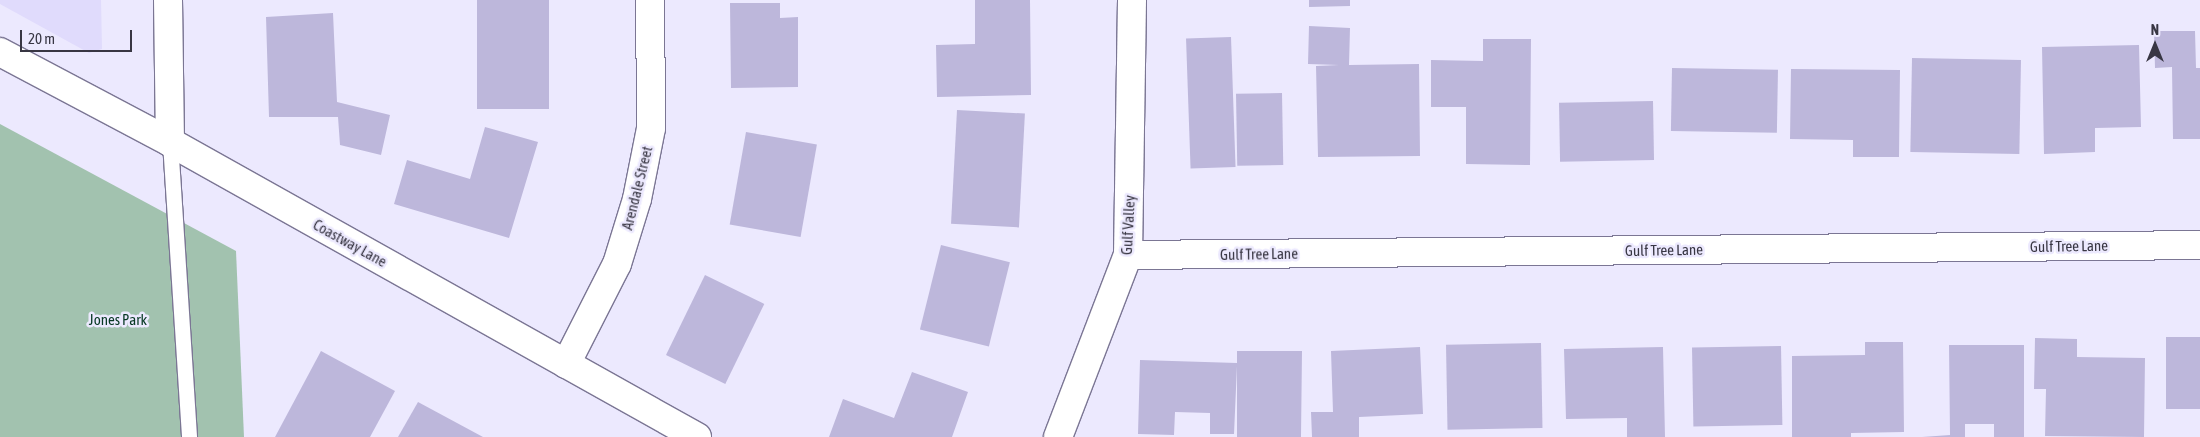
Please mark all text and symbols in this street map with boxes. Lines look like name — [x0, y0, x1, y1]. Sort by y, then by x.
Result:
scale bar — [22, 20, 135, 52]
north arrow — [2130, 20, 2180, 70]
text: N — [2151, 22, 2159, 38]
text: 20 m — [28, 30, 55, 47]
street label: Arendale Street — [618, 144, 656, 232]
street label: Gulf Valley — [1117, 195, 1139, 255]
street label: Coastway Lane — [310, 215, 390, 271]
street label: Gulf Tree Lane — [2030, 236, 2108, 256]
street label: Gulf Tree Lane — [1625, 240, 1703, 260]
street label: Gulf Tree Lane — [1220, 244, 1298, 264]
park label: Jones Park — [89, 311, 147, 329]

